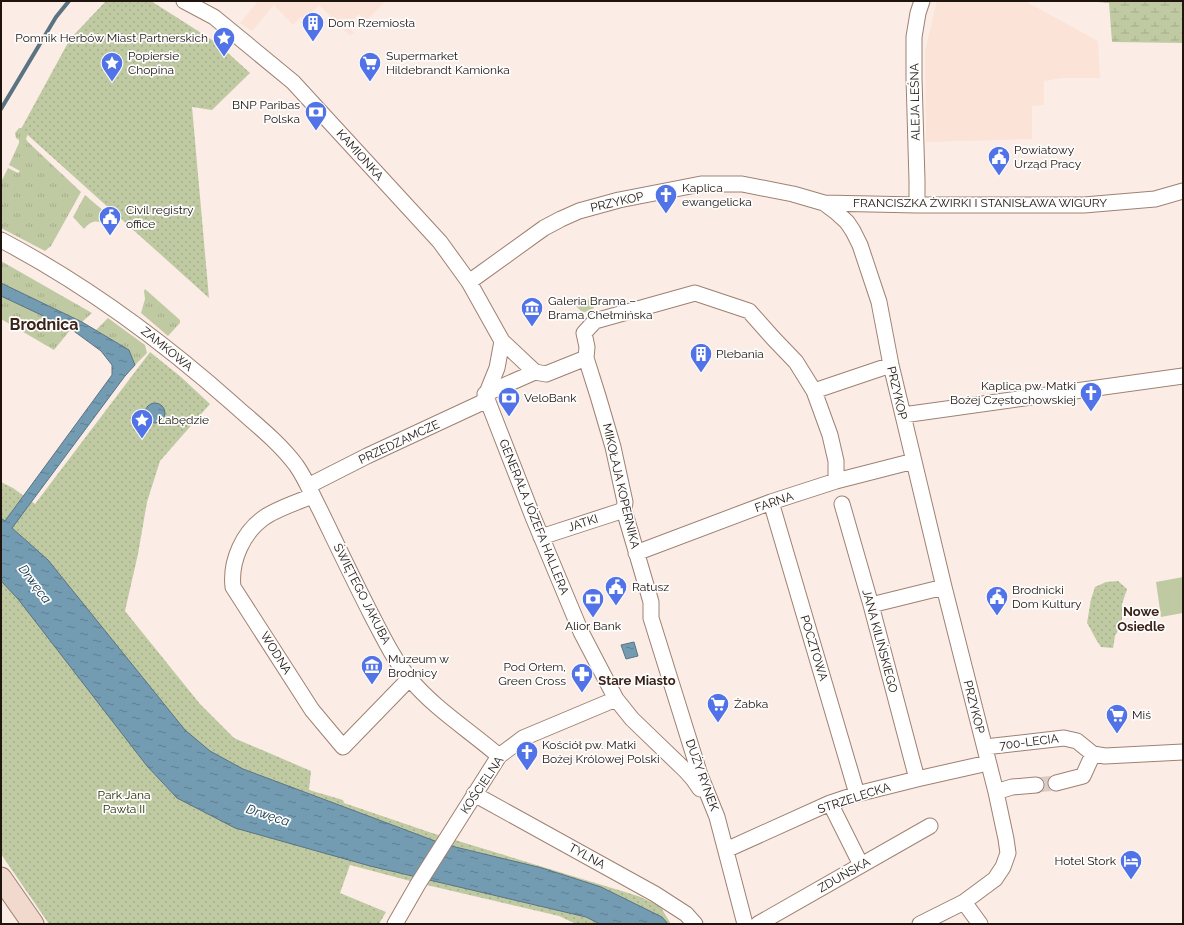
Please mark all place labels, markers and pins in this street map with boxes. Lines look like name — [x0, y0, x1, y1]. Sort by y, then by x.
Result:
building icon: Dom Rzemiosła — [300, 10, 326, 43]
place label: Dom Rzemiosła — [328, 16, 415, 30]
place icon: Pomnik Herbów Miast Partnerskich — [211, 25, 237, 58]
place label: Pomnik Herbów Miast Partnerskich — [15, 31, 208, 45]
place label: Popiersie Chopina — [128, 49, 179, 77]
place label: Supermarket Hildebrandt Kamionka — [386, 49, 510, 77]
place icon: Popiersie Chopina — [99, 50, 125, 83]
supermarket icon: Supermarket Hildebrandt Kamionka — [357, 50, 383, 83]
place label: BNP Paribas Polska — [232, 98, 300, 126]
bank icon: BNP Paribas Polska — [303, 99, 329, 132]
place label: Powiatowy Urząd Pracy — [1014, 143, 1082, 171]
public building icon: Powiatowy Urząd Pracy — [986, 144, 1012, 177]
place label: Kaplica ewangelicka — [682, 181, 752, 209]
church icon: Kaplica ewangelicka — [653, 182, 679, 215]
place label: Civil registry office — [126, 203, 194, 231]
public building icon: Civil registry office — [97, 204, 123, 237]
place label: Galeria Brama – Brama Chełmińska — [548, 294, 652, 322]
museum icon: Galeria Brama – Brama Chełmińska — [519, 295, 545, 328]
building icon: Plebania — [688, 341, 714, 374]
place label: Plebania — [716, 347, 764, 361]
place label: Kaplica pw. Matki Bożej Częstochowskiej — [950, 379, 1076, 407]
church icon: Kaplica pw. Matki Bożej Częstochowskiej — [1078, 380, 1104, 413]
bank icon: VeloBank — [496, 385, 522, 418]
place label: VeloBank — [524, 391, 577, 405]
place icon: Łabędzie — [129, 407, 155, 440]
place label: Łabędzie — [158, 413, 209, 427]
public building icon: Ratusz — [603, 574, 629, 607]
place label: Ratusz — [632, 580, 669, 594]
place label: Brodnicki Dom Kultury — [1012, 583, 1082, 611]
public building icon: Brodnicki Dom Kultury — [984, 584, 1010, 617]
bank icon: Alior Bank — [580, 586, 606, 619]
place label: Alior Bank — [565, 619, 622, 633]
place label: Muzeum w Brodnicy — [388, 652, 449, 680]
museum icon: Muzeum w Brodnicy — [359, 653, 385, 686]
place label: Pod Orłem, Green Cross — [498, 660, 566, 688]
pharmacy icon: Pod Orłem, Green Cross — [569, 661, 595, 694]
supermarket icon: Żabka — [705, 691, 731, 724]
place label: Żabka — [734, 697, 768, 711]
supermarket icon: Miś — [1104, 702, 1130, 735]
place label: Miś — [1132, 708, 1151, 722]
place label: Kościół pw. Matki Bożej Królowej Polski — [542, 738, 660, 766]
church icon: Kościół pw. Matki Bożej Królowej Polski — [514, 739, 540, 772]
hotel icon: Hotel Stork — [1118, 848, 1144, 881]
place label: Hotel Stork — [1054, 854, 1117, 868]

